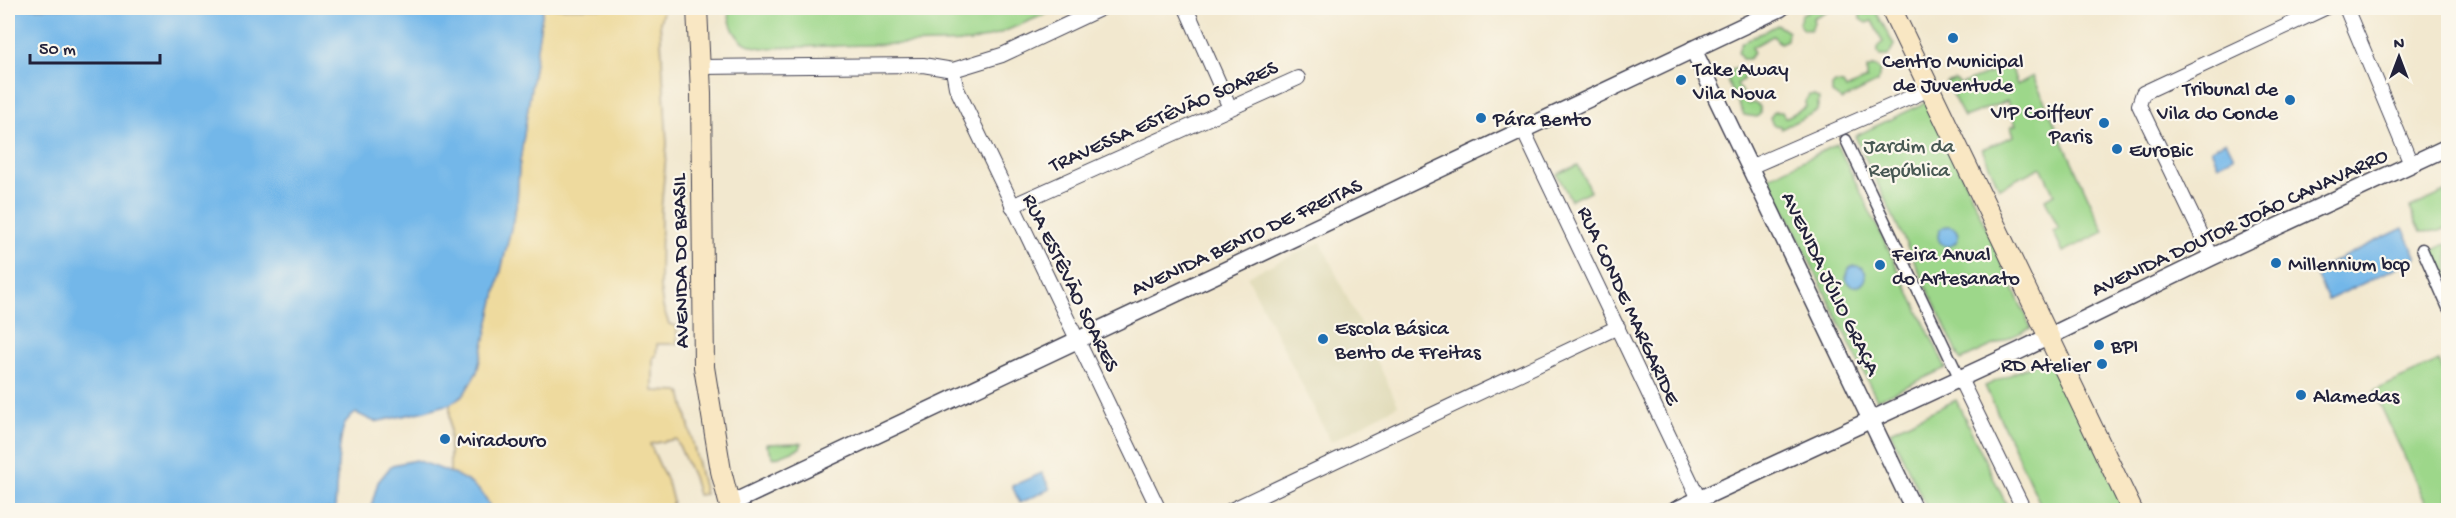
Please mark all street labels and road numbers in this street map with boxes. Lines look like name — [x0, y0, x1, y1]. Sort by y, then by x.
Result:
street label: TRAVESSA ESTÊVÃO SOARES — [1045, 56, 1283, 180]
street label: AVENIDA DOUTOR JOÃO CANAVARRO — [2088, 144, 2393, 304]
street label: AVENIDA DO BRASIL — [668, 172, 697, 349]
street label: AVENIDA BENTO DE FREITAS — [1128, 174, 1367, 304]
street label: AVENIDA JÚLIO GRAÇA — [1774, 189, 1885, 382]
street label: RUA ESTÊVÃO SOARES — [1015, 191, 1123, 377]
street label: RUA CONDE MARGARIDE — [1570, 203, 1684, 411]

